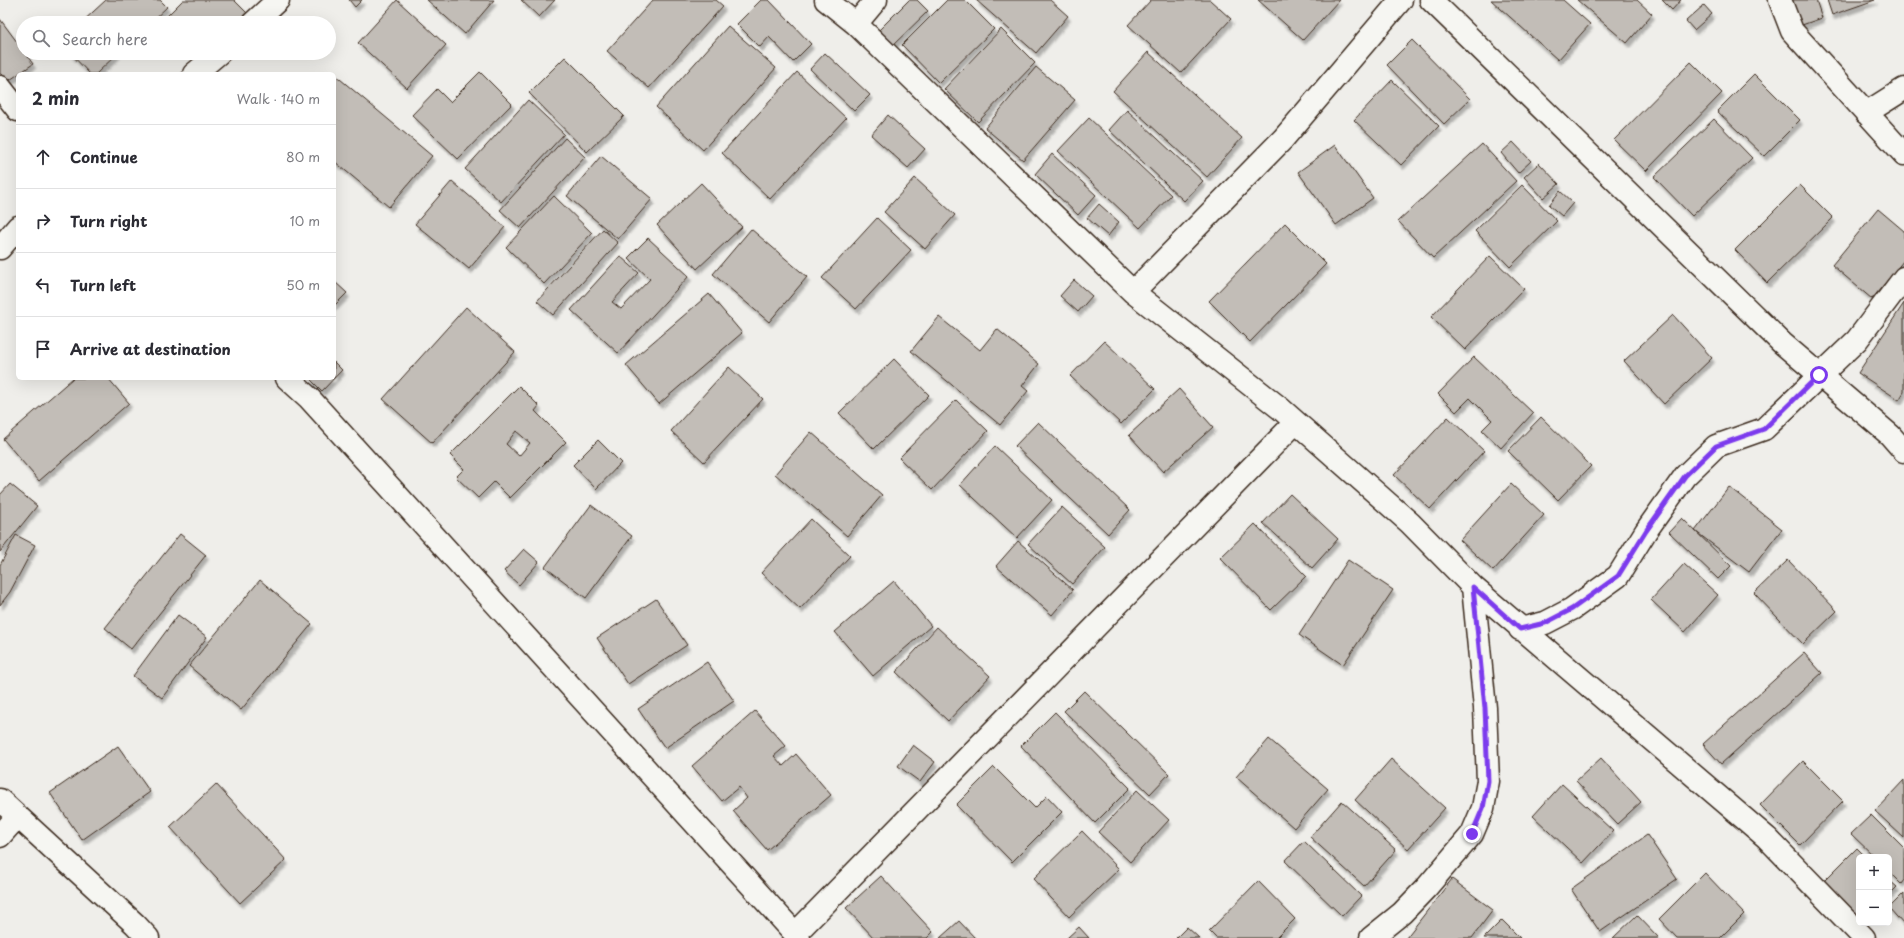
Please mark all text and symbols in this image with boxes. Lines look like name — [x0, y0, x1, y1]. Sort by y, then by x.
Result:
search box — [16, 16, 336, 60]
icon: search — [30, 27, 52, 49]
text: Search here — [62, 27, 148, 50]
text: 2 min — [32, 85, 79, 111]
text: Walk · 140 m — [237, 89, 320, 108]
text: Continue — [70, 145, 138, 168]
icon: ahead — [32, 146, 54, 168]
text: 80 m — [286, 147, 320, 166]
text: Turn right — [70, 209, 147, 232]
icon: right — [32, 210, 54, 232]
text: 10 m — [290, 211, 320, 230]
text: Turn left — [70, 273, 136, 296]
icon: left — [32, 274, 54, 296]
text: 50 m — [286, 275, 320, 294]
text: Arrive at destination — [70, 337, 231, 360]
icon: arrive — [32, 338, 54, 360]
route start — [1810, 366, 1828, 384]
route end — [1463, 825, 1481, 843]
map controls — [1856, 854, 1892, 926]
button: + — [1856, 854, 1892, 890]
button: − — [1856, 890, 1892, 926]

